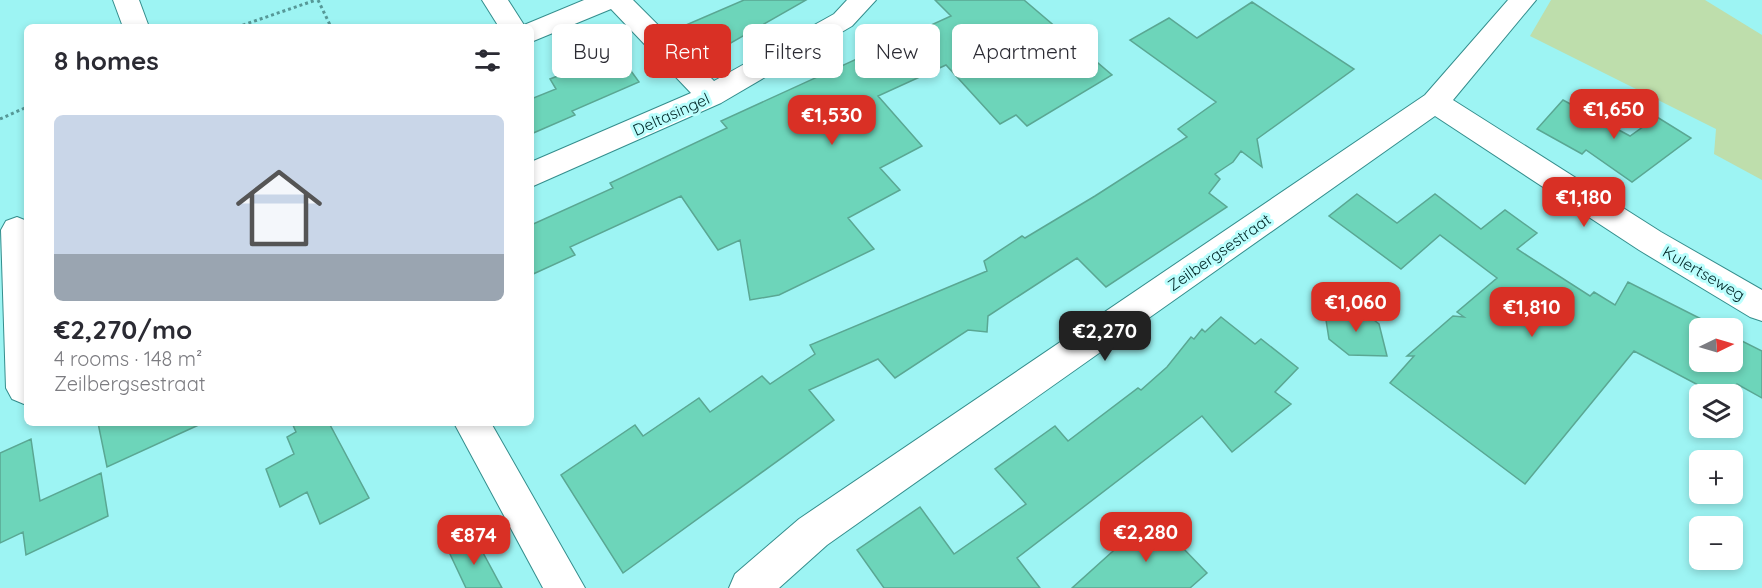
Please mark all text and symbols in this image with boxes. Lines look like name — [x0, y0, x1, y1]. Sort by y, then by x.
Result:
chip: Buy — [552, 24, 632, 78]
chip: Rent — [644, 24, 731, 78]
chip: Filters — [743, 24, 843, 78]
chip: New — [855, 24, 940, 78]
chip: Apartment — [952, 24, 1098, 78]
text: 8 homes — [54, 44, 159, 77]
icon: filters — [471, 44, 504, 77]
street label: Deltasingel — [629, 88, 713, 140]
pin: €1,650 — [1565, 89, 1663, 140]
pin: €1,530 — [783, 95, 881, 146]
text: €1,650 — [1584, 96, 1644, 121]
text: €1,530 — [802, 102, 862, 127]
icon: home — [225, 154, 333, 262]
pin: €1,180 — [1535, 177, 1633, 228]
text: €1,180 — [1556, 184, 1612, 209]
street label: Zeilbergsestraat — [1164, 209, 1274, 295]
street label: Kulertseweg — [1659, 241, 1749, 305]
pin: €1,060 — [1307, 282, 1405, 333]
pin: €1,810 — [1483, 287, 1581, 338]
text: €1,060 — [1325, 289, 1387, 314]
text: €1,810 — [1504, 294, 1560, 319]
pin: €2,270 — [1056, 311, 1154, 362]
text: €2,270/mo — [54, 313, 192, 346]
text: €2,270 — [1073, 318, 1137, 343]
north arrow — [1689, 318, 1743, 372]
map controls — [1689, 318, 1743, 570]
text: 4 rooms · 148 m² — [54, 346, 202, 371]
text: Zeilbergsestraat — [54, 371, 206, 396]
button: layers — [1689, 384, 1743, 438]
button: + — [1689, 450, 1743, 504]
pin: €2,280 — [1097, 512, 1195, 563]
pin: €874 — [438, 515, 510, 566]
button: − — [1689, 516, 1743, 570]
text: €2,280 — [1114, 519, 1178, 544]
text: €874 — [451, 522, 497, 547]

